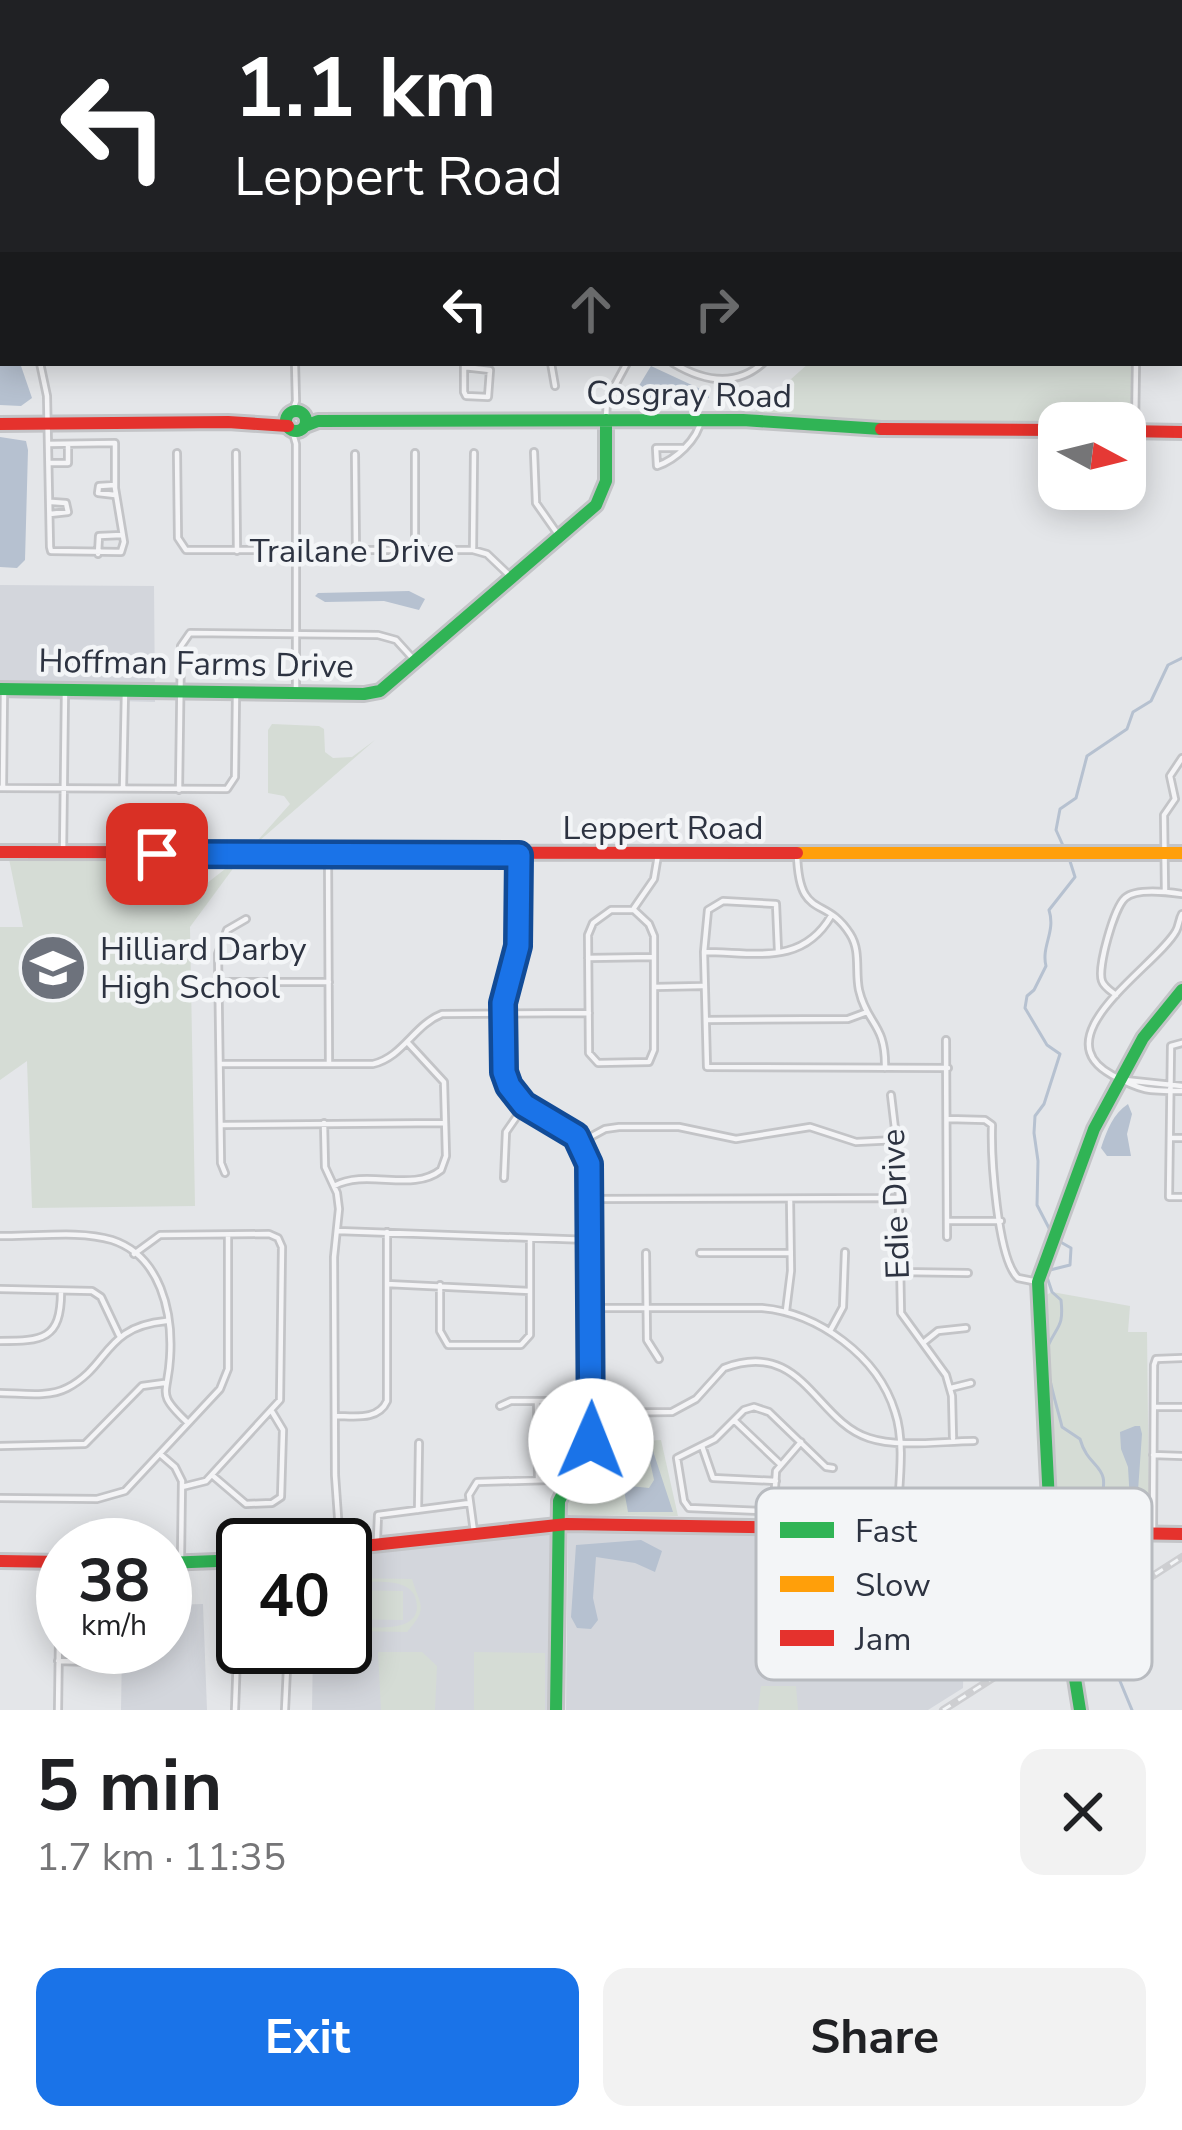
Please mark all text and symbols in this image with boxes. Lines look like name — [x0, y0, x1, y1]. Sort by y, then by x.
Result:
text: 1.1 km — [234, 31, 497, 146]
icon: left — [36, 48, 192, 204]
text: Leppert Road — [234, 140, 563, 214]
icon: left — [432, 276, 498, 342]
icon: ahead — [558, 276, 624, 342]
icon: right — [684, 276, 750, 342]
street label: Cosgray Road — [586, 371, 792, 419]
north arrow — [1038, 402, 1146, 510]
map controls — [1038, 402, 1146, 510]
street label: Trailane Drive — [250, 529, 454, 574]
street label: Hoffman Farms Drive — [38, 639, 354, 689]
pin — [106, 803, 208, 905]
street label: Leppert Road — [563, 806, 763, 851]
icon: arrive — [124, 821, 190, 887]
place label: Hilliard Darby High School — [100, 927, 307, 1010]
school or university icon: Hilliard Darby High School — [18, 933, 88, 1003]
street label: Edie Drive — [871, 1128, 921, 1280]
position arrow — [528, 1378, 654, 1504]
legend — [756, 1488, 1152, 1680]
text: Fast — [855, 1509, 918, 1554]
speed limit sign: 40 — [216, 1518, 372, 1674]
text: 38 — [78, 1540, 150, 1622]
text: Slow — [855, 1563, 931, 1608]
text: km/h — [81, 1605, 147, 1646]
text: Jam — [854, 1617, 911, 1662]
text: 5 min — [36, 1737, 222, 1835]
button: close — [1020, 1749, 1146, 1875]
text: 1.7 km · 11:35 — [36, 1831, 286, 1884]
button: Exit — [36, 1968, 579, 2106]
button: Share — [603, 1968, 1146, 2106]

